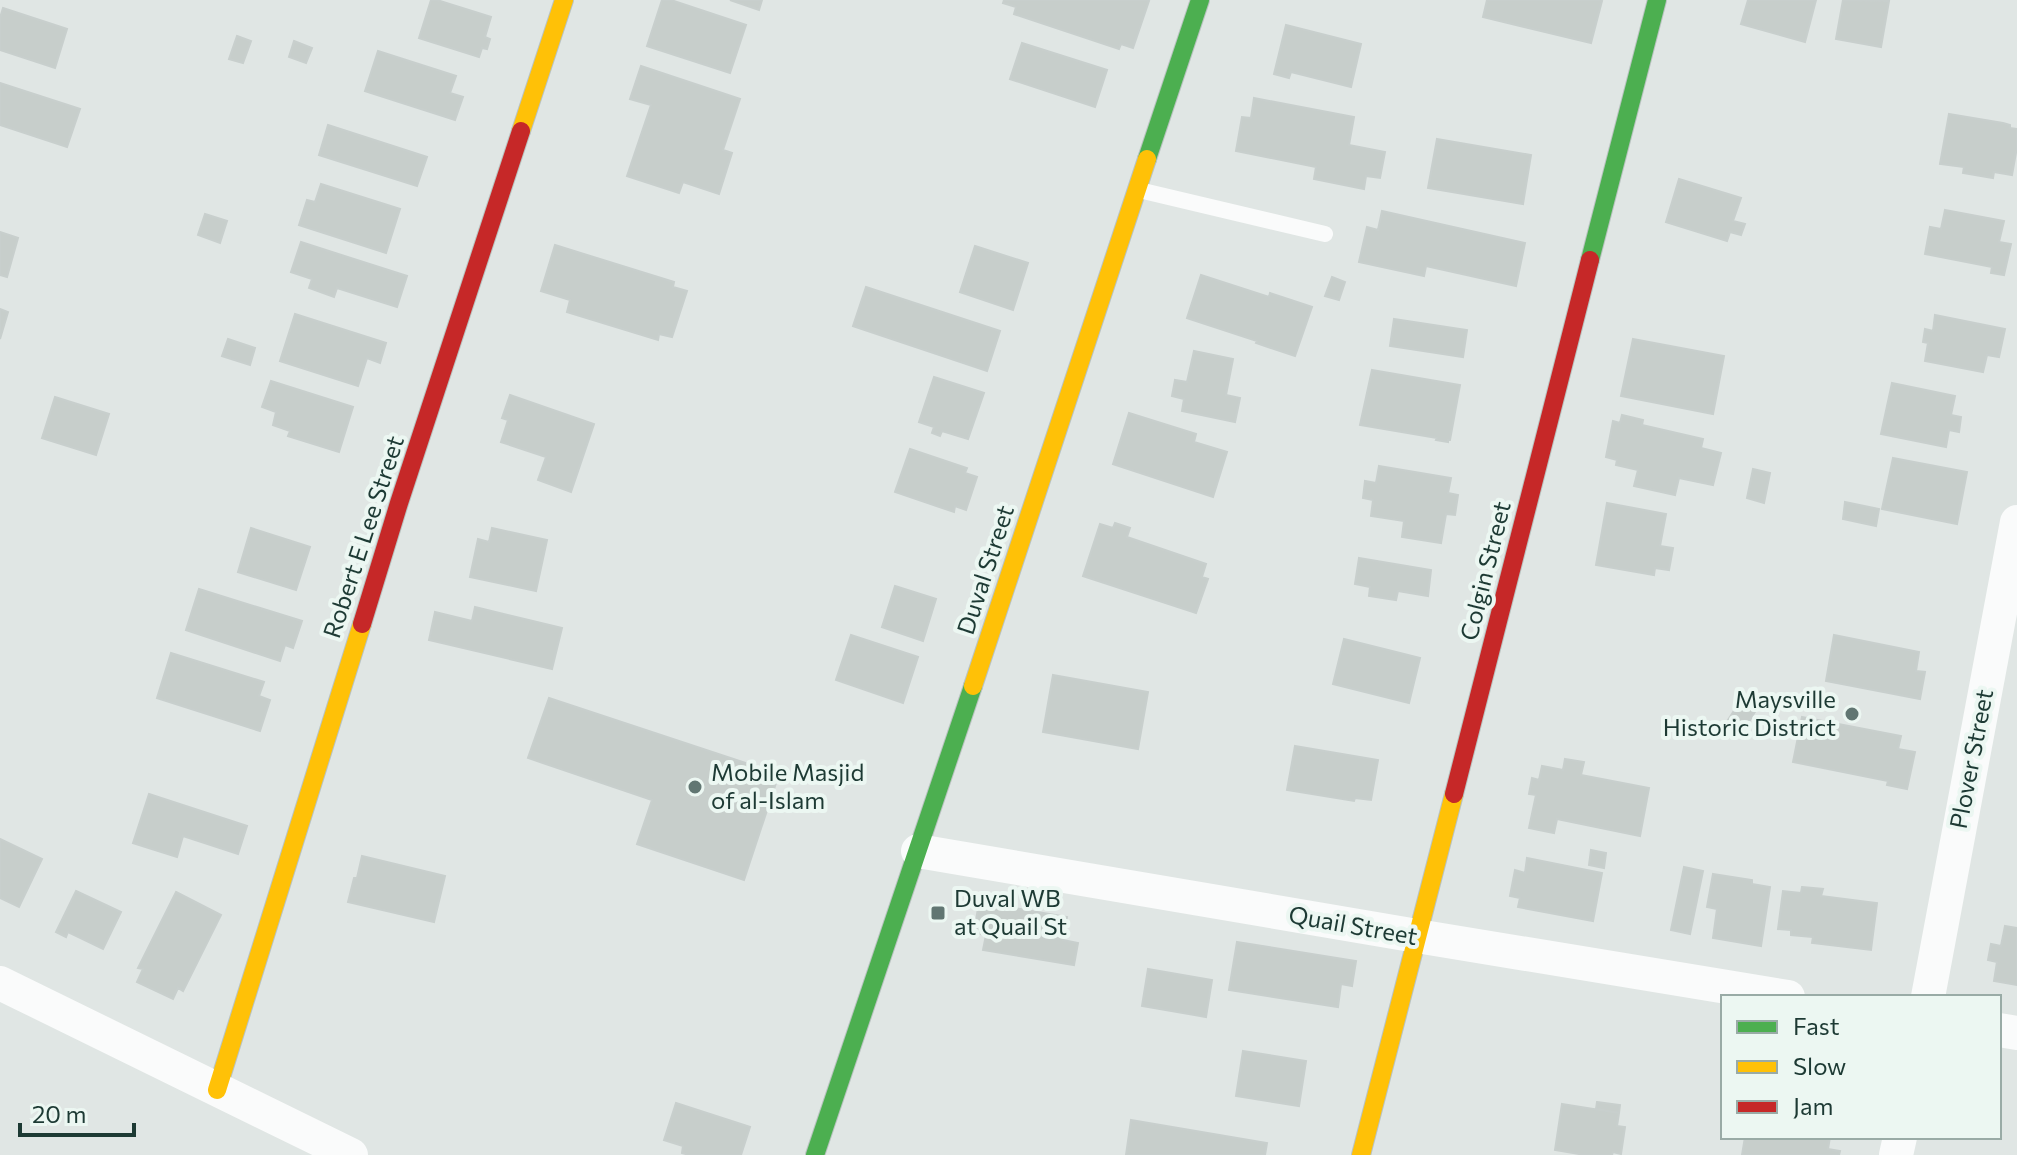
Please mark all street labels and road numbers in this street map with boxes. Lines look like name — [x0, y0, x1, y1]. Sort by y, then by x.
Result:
street label: Robert E Lee Street — [316, 432, 409, 641]
street label: Colgin Street — [1453, 498, 1516, 643]
street label: Duval Street — [950, 501, 1019, 638]
street label: Plover Street — [1943, 686, 1998, 831]
street label: Quail Street — [1287, 899, 1420, 950]

